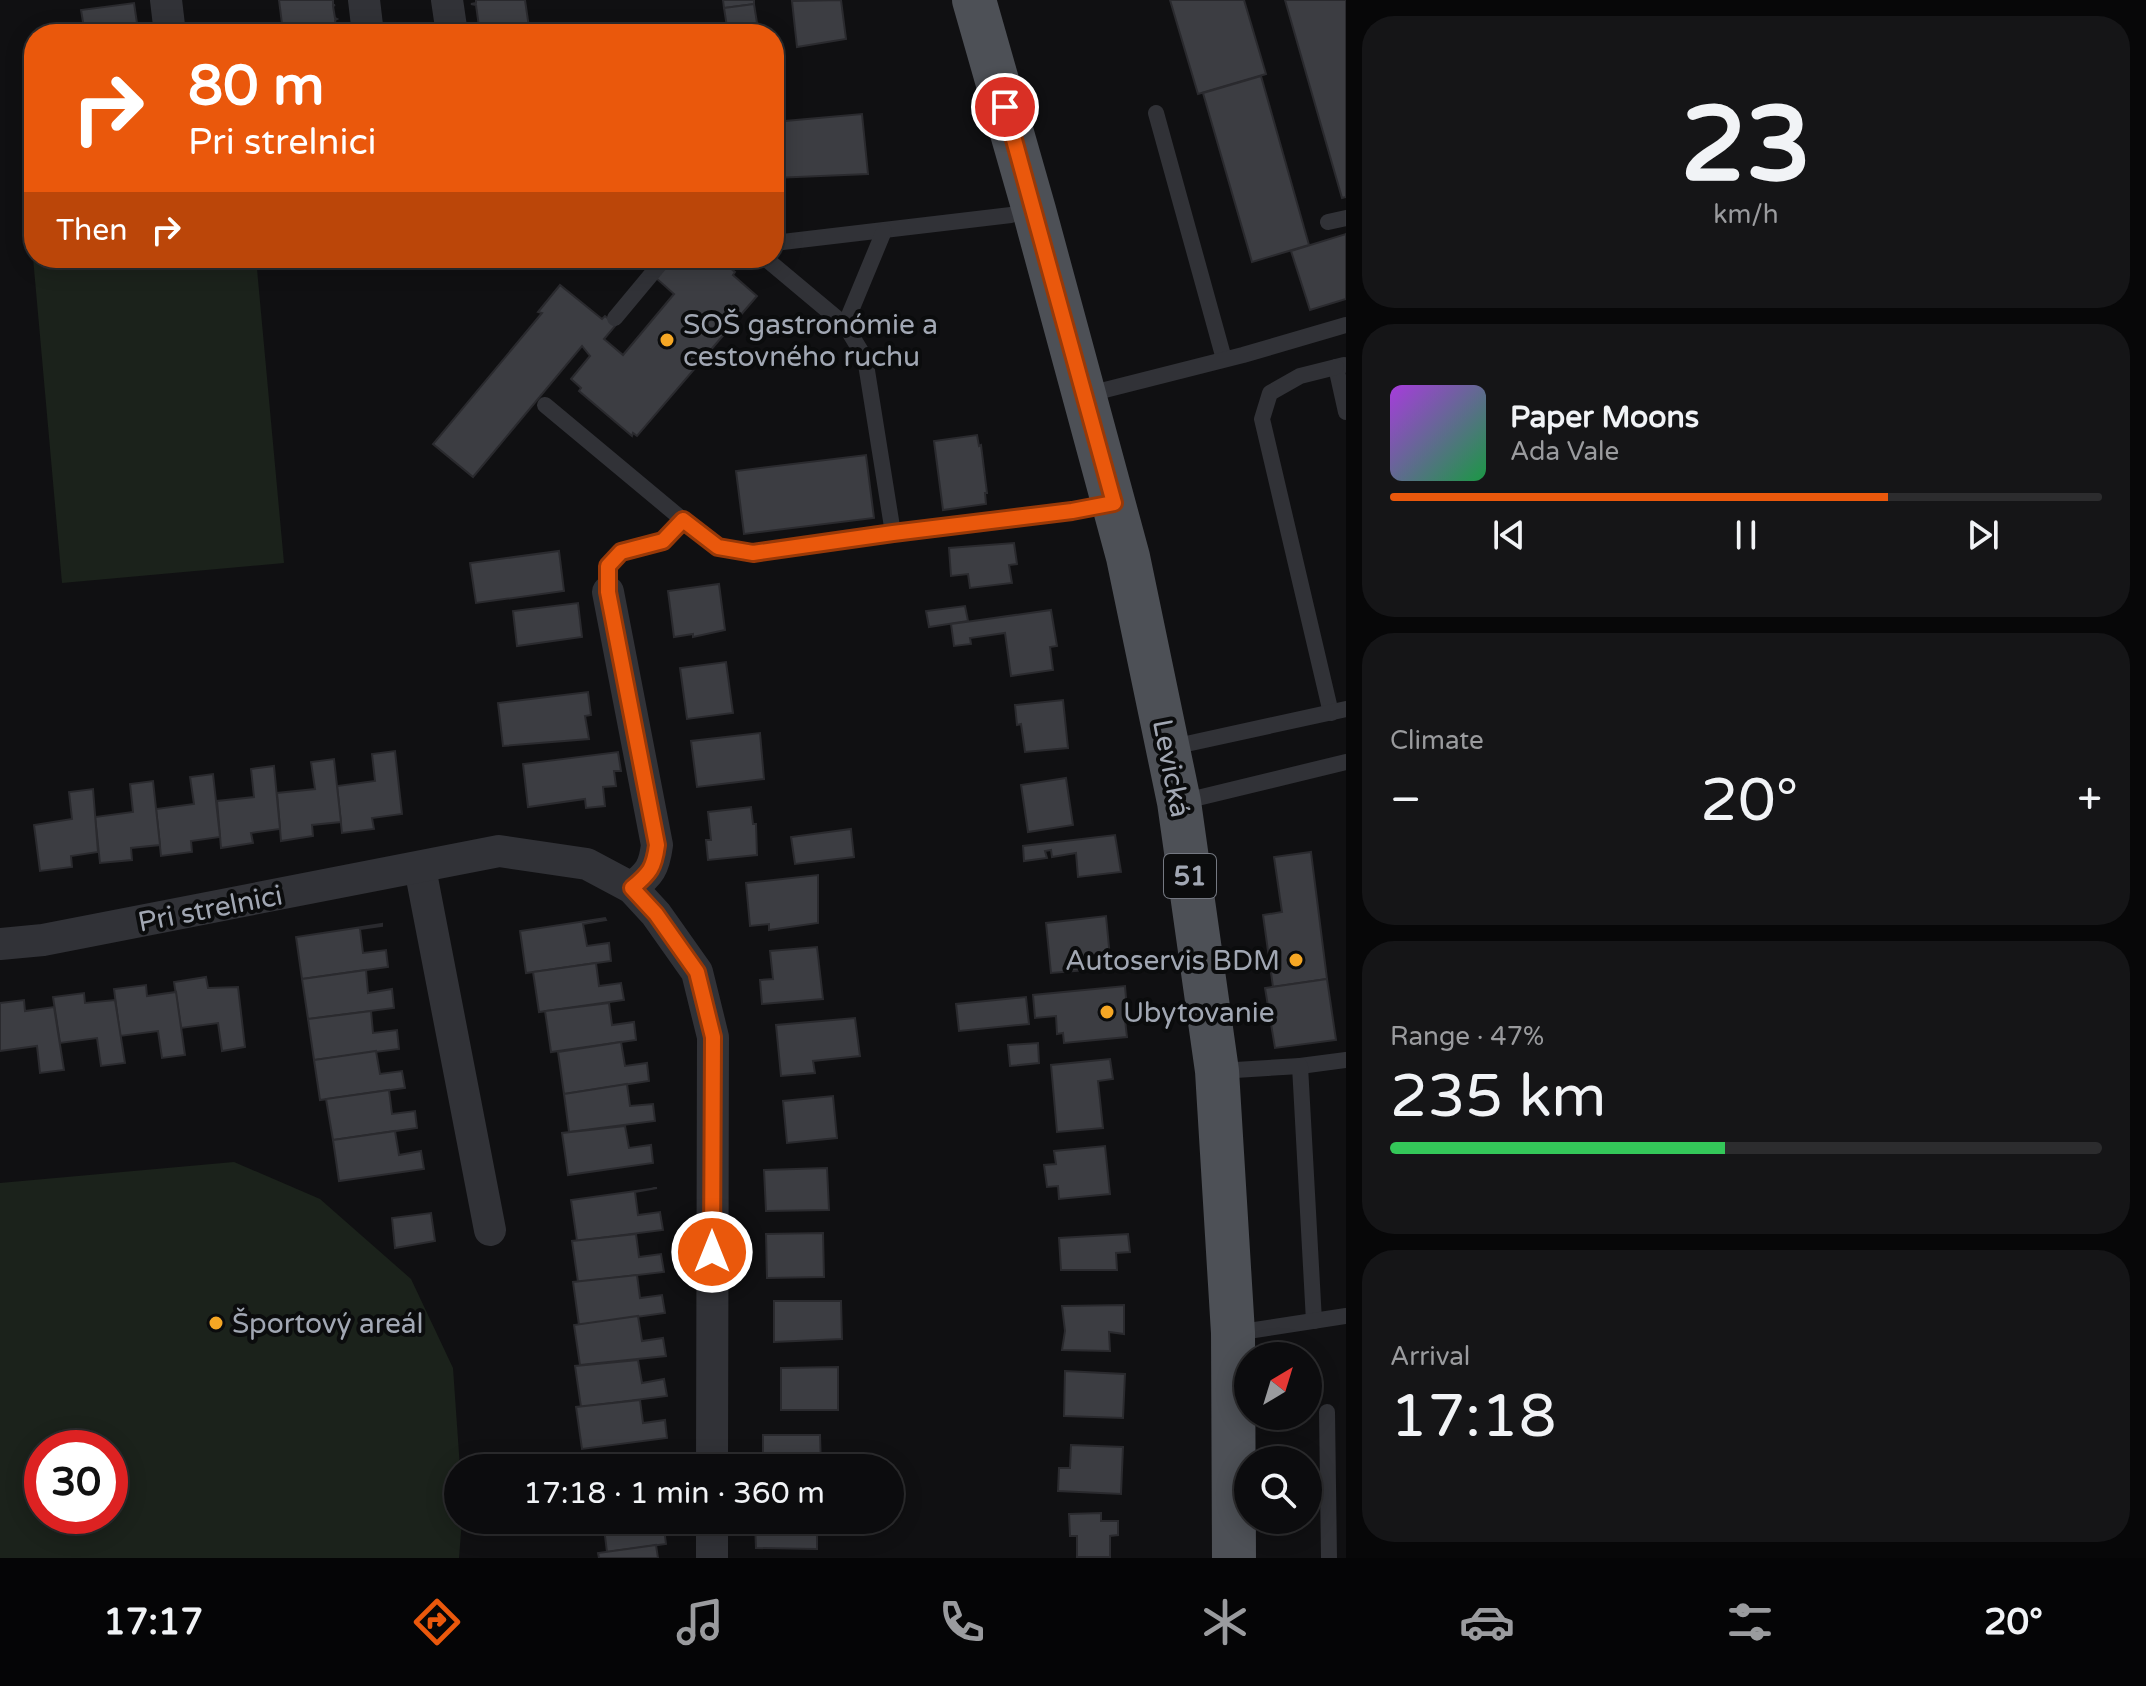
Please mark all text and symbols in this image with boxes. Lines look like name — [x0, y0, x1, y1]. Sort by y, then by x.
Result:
text: 80 m — [188, 53, 324, 120]
icon: right — [56, 56, 160, 160]
pin — [971, 73, 1039, 141]
text: 23 — [1681, 84, 1811, 209]
icon: arrive — [983, 85, 1027, 129]
text: Pri strelnici — [188, 121, 377, 164]
text: km/h — [1713, 199, 1779, 230]
icon: right — [144, 208, 188, 252]
text: Then — [56, 212, 128, 249]
place label: SOŠ gastronómie a cestovného ruchu — [683, 308, 938, 374]
marker: SOŠ gastronómie a cestovného ruchu — [658, 331, 676, 349]
text: Paper Moons — [1510, 399, 1699, 436]
text: Ada Vale — [1510, 436, 1619, 467]
icon: previous — [1487, 513, 1531, 557]
icon: pause — [1724, 513, 1768, 557]
icon: next — [1961, 513, 2005, 557]
street label: Levická — [1145, 716, 1197, 820]
text: Climate — [1390, 725, 1484, 756]
text: 20° — [1700, 765, 1798, 837]
text: − — [1390, 774, 1421, 827]
text: + — [2077, 774, 2102, 827]
road number: 51 — [1164, 854, 1216, 898]
street label: Pri strelnici — [135, 878, 285, 940]
place label: Autoservis BDM — [1065, 944, 1280, 978]
marker: Autoservis BDM — [1287, 951, 1305, 969]
place label: Ubytovanie — [1123, 996, 1275, 1030]
marker: Ubytovanie — [1098, 1003, 1116, 1021]
text: Range · 47% — [1390, 1021, 1544, 1052]
text: 235 km — [1390, 1061, 1606, 1133]
position arrow — [670, 1210, 754, 1294]
place label: Športový areál — [232, 1307, 424, 1341]
marker: Športový areál — [207, 1314, 225, 1332]
text: Arrival — [1390, 1341, 1470, 1372]
north arrow — [1234, 1342, 1322, 1430]
map controls — [1234, 1342, 1322, 1534]
text: 17:18 — [1390, 1381, 1556, 1453]
speed limit sign: 30 — [24, 1430, 128, 1534]
button: search — [1234, 1446, 1322, 1534]
text: 17:18 · 1 min · 360 m — [523, 1475, 825, 1512]
icon: directions — [409, 1594, 465, 1650]
icon: music — [672, 1594, 728, 1650]
icon: phone — [934, 1594, 990, 1650]
icon: climate — [1197, 1594, 1253, 1650]
icon: car — [1459, 1594, 1515, 1650]
icon: filters — [1722, 1594, 1778, 1650]
text: 17:17 — [103, 1601, 203, 1644]
text: 20° — [1984, 1601, 2043, 1644]

